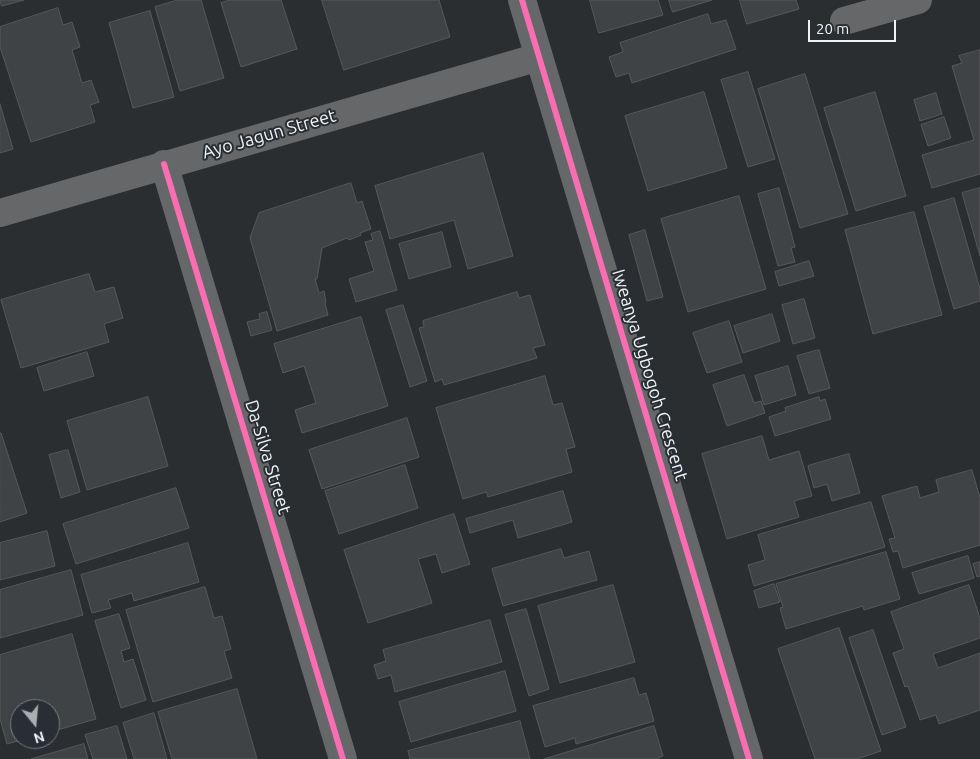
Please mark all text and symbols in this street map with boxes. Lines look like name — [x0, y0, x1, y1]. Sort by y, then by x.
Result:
scale bar — [810, 10, 898, 42]
text: 20 m — [816, 20, 849, 37]
street label: Ayo Jagun Street — [200, 105, 338, 163]
street label: Iweanya Ugbogoh Crescent — [607, 267, 693, 483]
street label: Da-Silva Street — [240, 397, 296, 517]
north arrow — [10, 699, 60, 749]
text: N — [32, 728, 46, 747]

